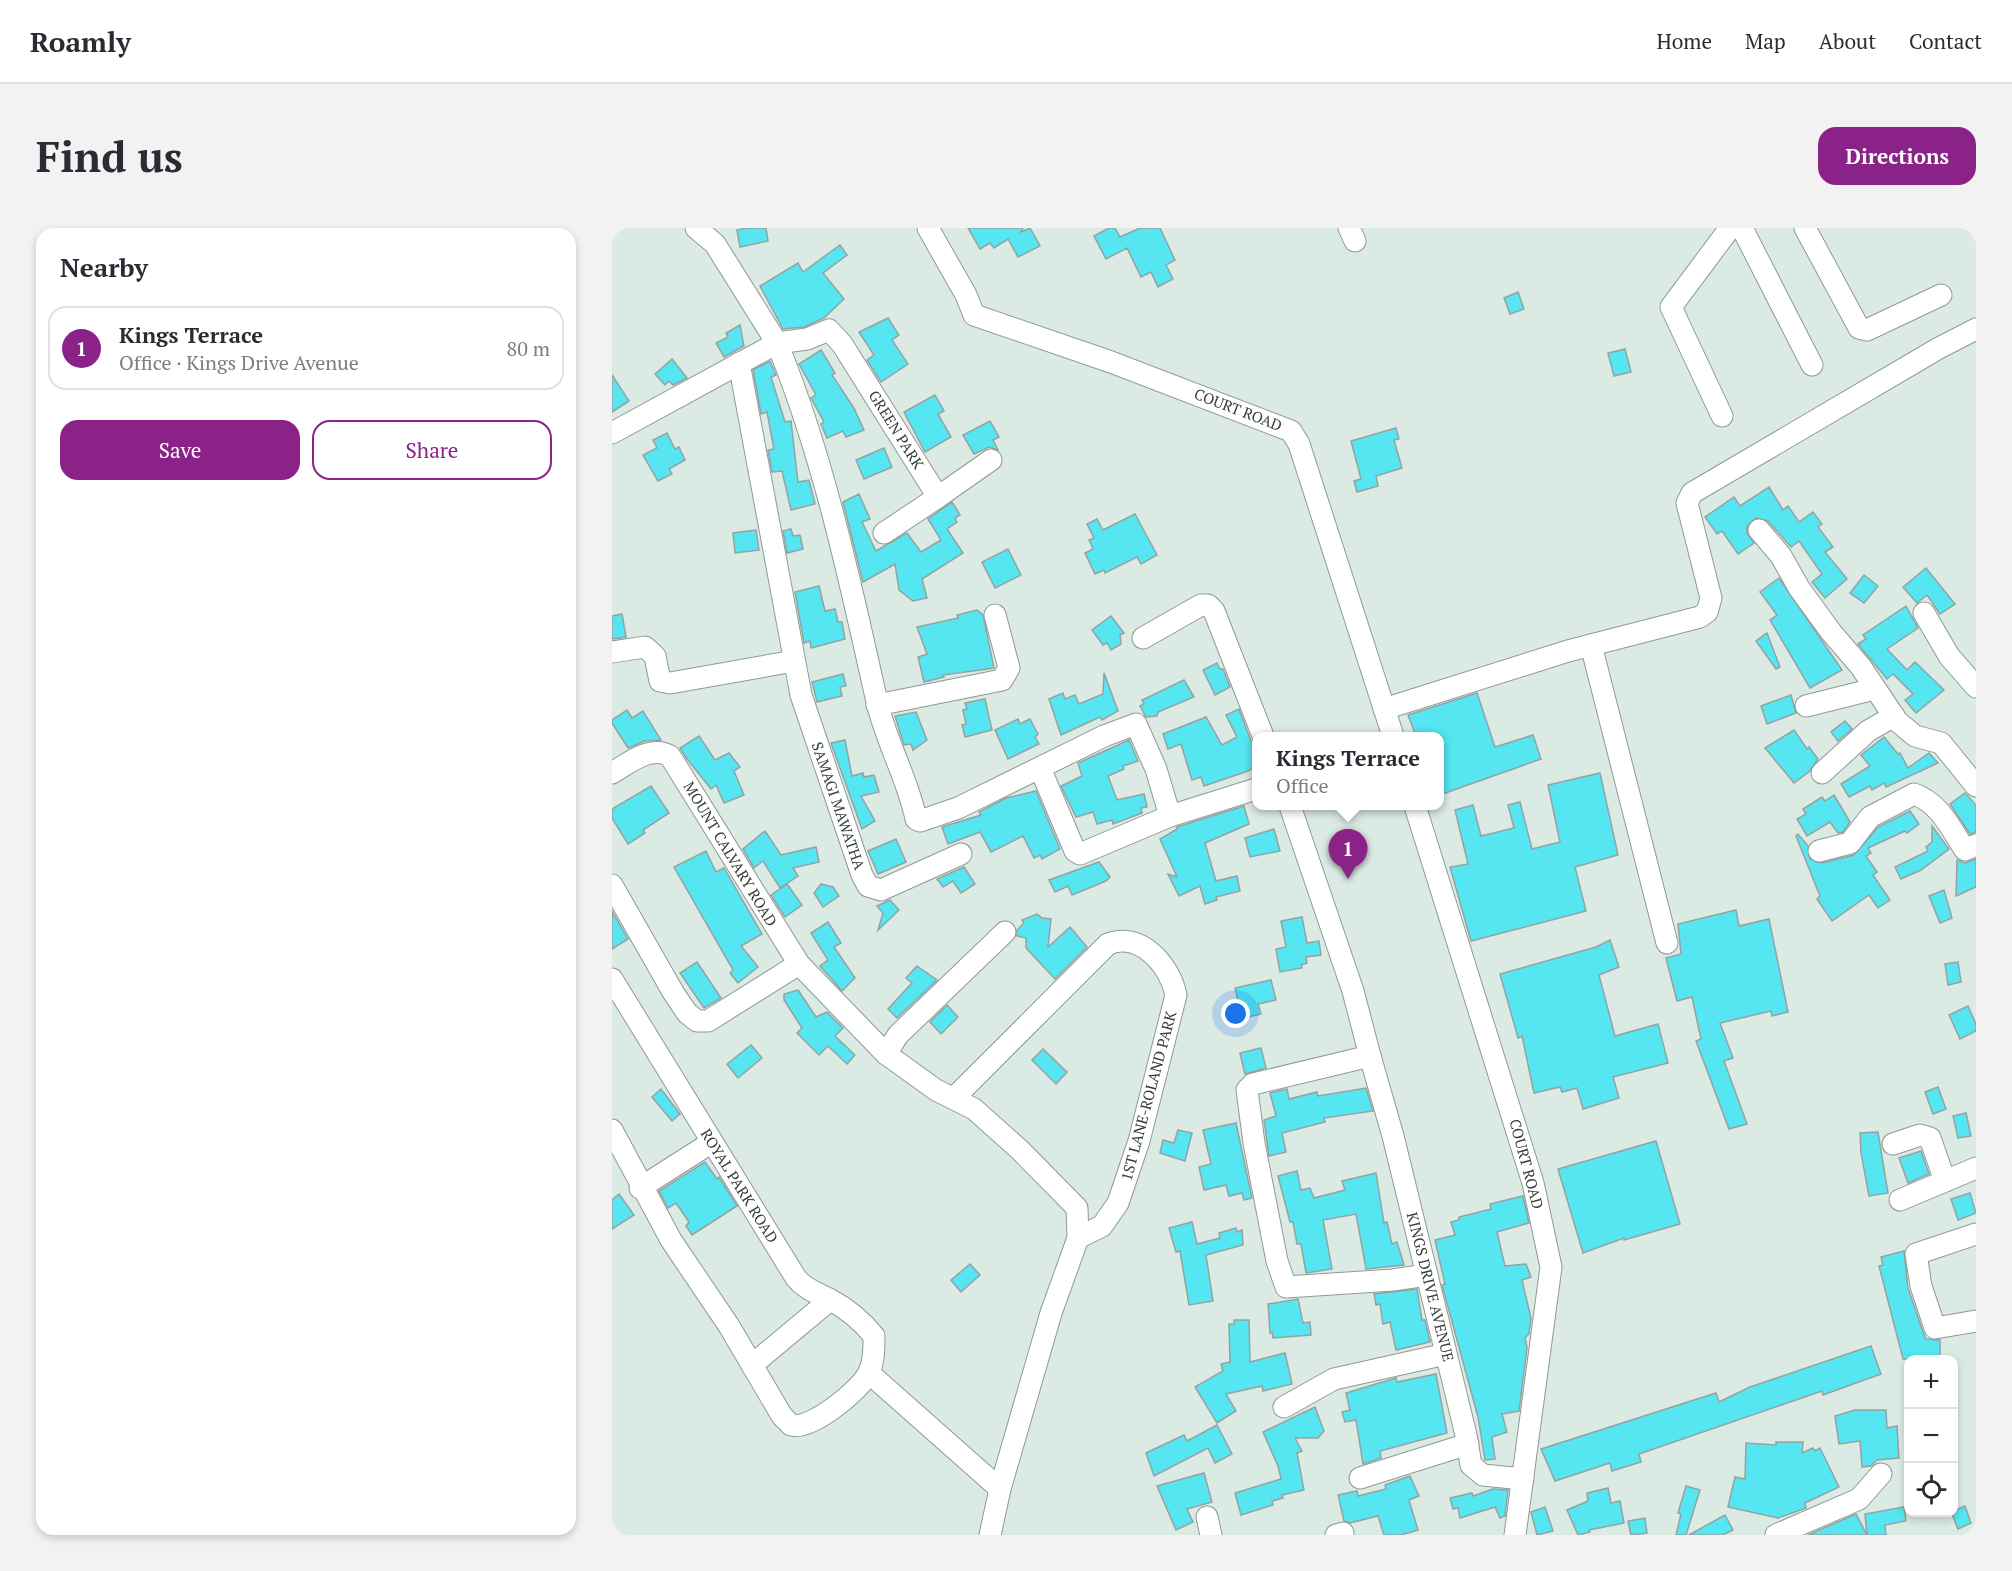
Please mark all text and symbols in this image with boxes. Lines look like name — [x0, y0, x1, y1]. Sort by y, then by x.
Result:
text: Roamly — [30, 23, 131, 60]
text: Home — [1656, 27, 1712, 55]
text: Map — [1745, 27, 1786, 55]
text: About — [1819, 27, 1876, 55]
text: Contact — [1909, 27, 1982, 55]
button: Directions — [1818, 127, 1976, 185]
text: Find us — [36, 128, 183, 184]
text: Nearby — [60, 250, 148, 284]
text: Kings Terrace — [119, 320, 263, 349]
text: 1 — [76, 335, 87, 362]
text: 80 m — [507, 335, 550, 362]
text: Office · Kings Drive Avenue — [119, 349, 359, 376]
street label: COURT ROAD — [1192, 383, 1285, 435]
street label: GREEN PARK — [865, 386, 929, 473]
button: Save — [60, 420, 300, 480]
button: Share — [312, 420, 552, 480]
popup — [1252, 732, 1444, 810]
street label: SAMAGI MAWATHA — [808, 739, 870, 873]
text: Kings Terrace — [1276, 743, 1420, 772]
text: Office — [1276, 772, 1329, 799]
street label: MOUNT CALVARY ROAD — [680, 777, 782, 930]
pin: 1 — [1328, 830, 1368, 879]
your location — [1221, 999, 1250, 1028]
street label: 1ST LANE-ROLAND PARK — [1116, 1008, 1180, 1183]
street label: COURT ROAD — [1505, 1116, 1549, 1211]
street label: ROYAL PARK ROAD — [697, 1125, 783, 1246]
street label: KINGS DRIVE AVENUE — [1403, 1210, 1459, 1364]
map controls — [1904, 1355, 1958, 1517]
button: + — [1904, 1355, 1958, 1409]
button: − — [1904, 1409, 1958, 1463]
button: locate — [1904, 1463, 1958, 1517]

